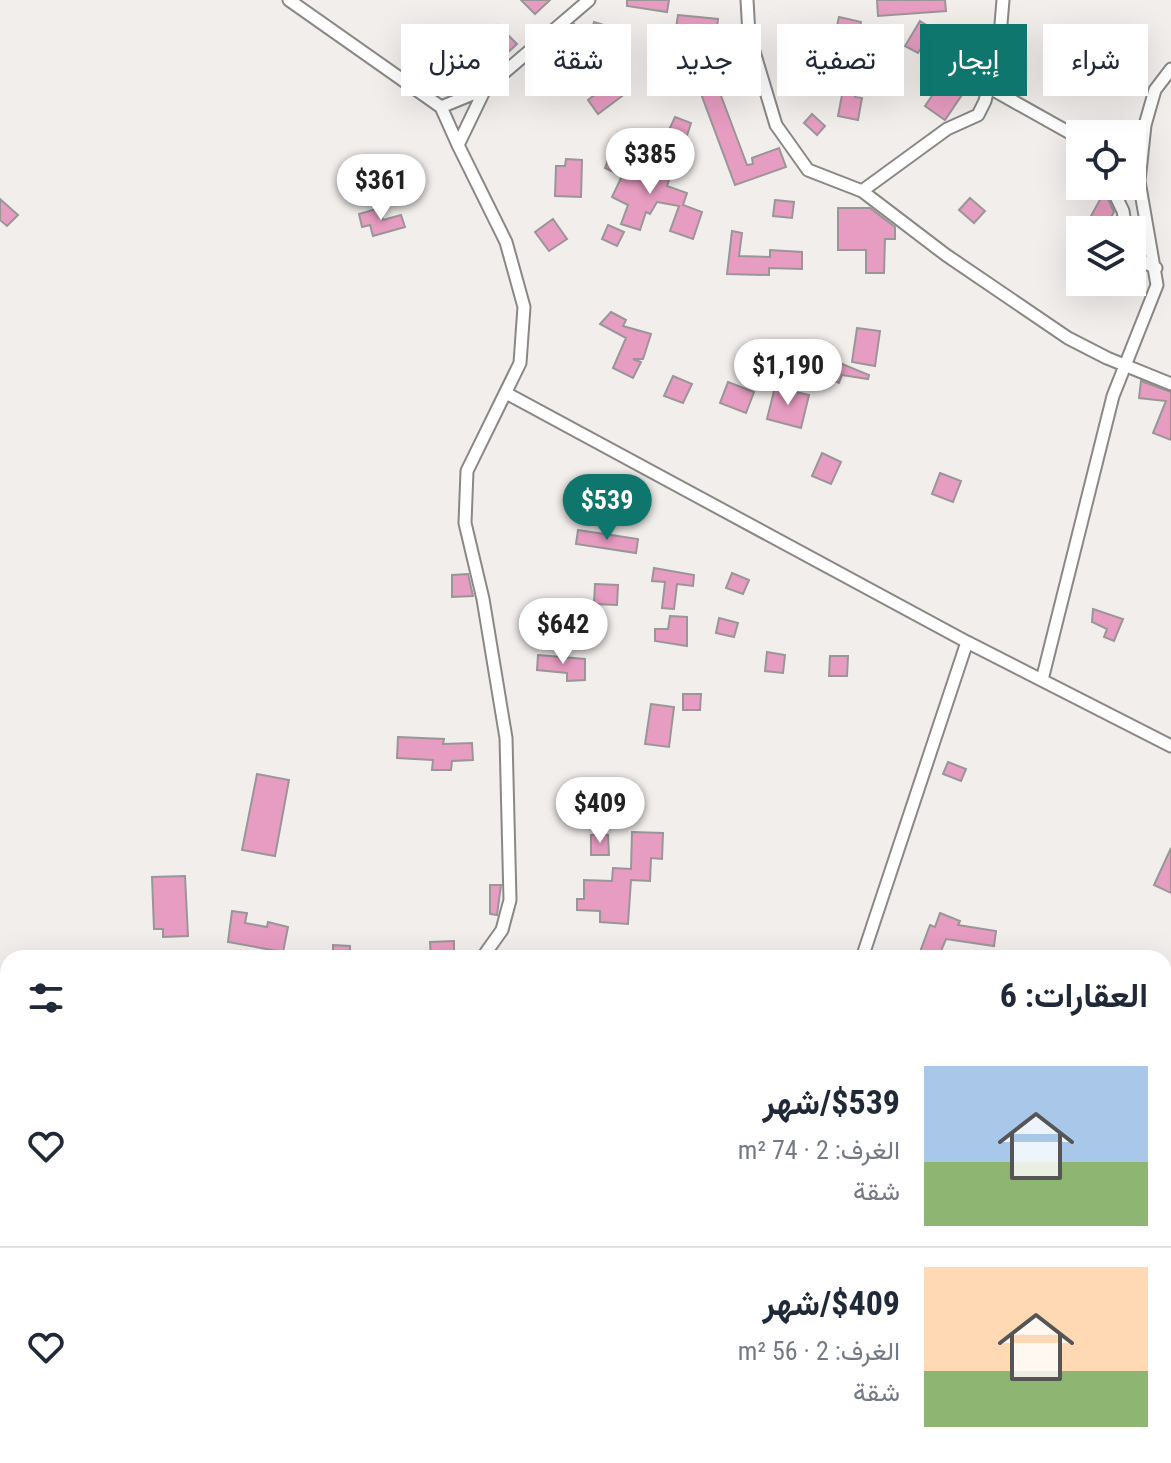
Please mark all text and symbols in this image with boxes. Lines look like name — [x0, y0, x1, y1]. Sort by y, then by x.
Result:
chip: منزل — [401, 24, 509, 96]
chip: شقة — [525, 24, 631, 96]
chip: جديد — [647, 24, 761, 96]
chip: تصفية — [777, 24, 904, 96]
chip: إيجار — [920, 24, 1027, 96]
chip: شراء — [1043, 24, 1148, 96]
map controls — [1066, 120, 1146, 296]
button: locate — [1066, 120, 1146, 200]
pin: $385 — [603, 128, 697, 196]
text: $385 — [624, 139, 676, 169]
pin: $361 — [334, 154, 428, 222]
text: $361 — [355, 165, 407, 195]
button: layers — [1066, 216, 1146, 296]
pin: $1,190 — [723, 339, 853, 407]
text: $1,190 — [752, 350, 824, 380]
pin: $539 — [560, 474, 654, 542]
text: $539 — [581, 485, 633, 515]
pin: $642 — [516, 598, 610, 666]
text: $642 — [537, 609, 589, 639]
pin: $409 — [553, 777, 647, 845]
text: $409 — [574, 788, 626, 818]
text: العقارات: 6 — [1000, 975, 1148, 1015]
icon: filters — [24, 976, 68, 1020]
text: $539/شهر — [762, 1082, 900, 1122]
icon: home — [988, 1098, 1084, 1194]
icon: heart — [24, 1124, 68, 1168]
text: الغرف: 2 · 74 m² — [738, 1135, 900, 1165]
text: شقة — [853, 1176, 900, 1206]
text: $409/شهر — [762, 1283, 900, 1323]
icon: home — [988, 1299, 1084, 1395]
icon: heart — [24, 1325, 68, 1369]
text: الغرف: 2 · 56 m² — [738, 1336, 900, 1366]
text: شقة — [853, 1377, 900, 1407]

